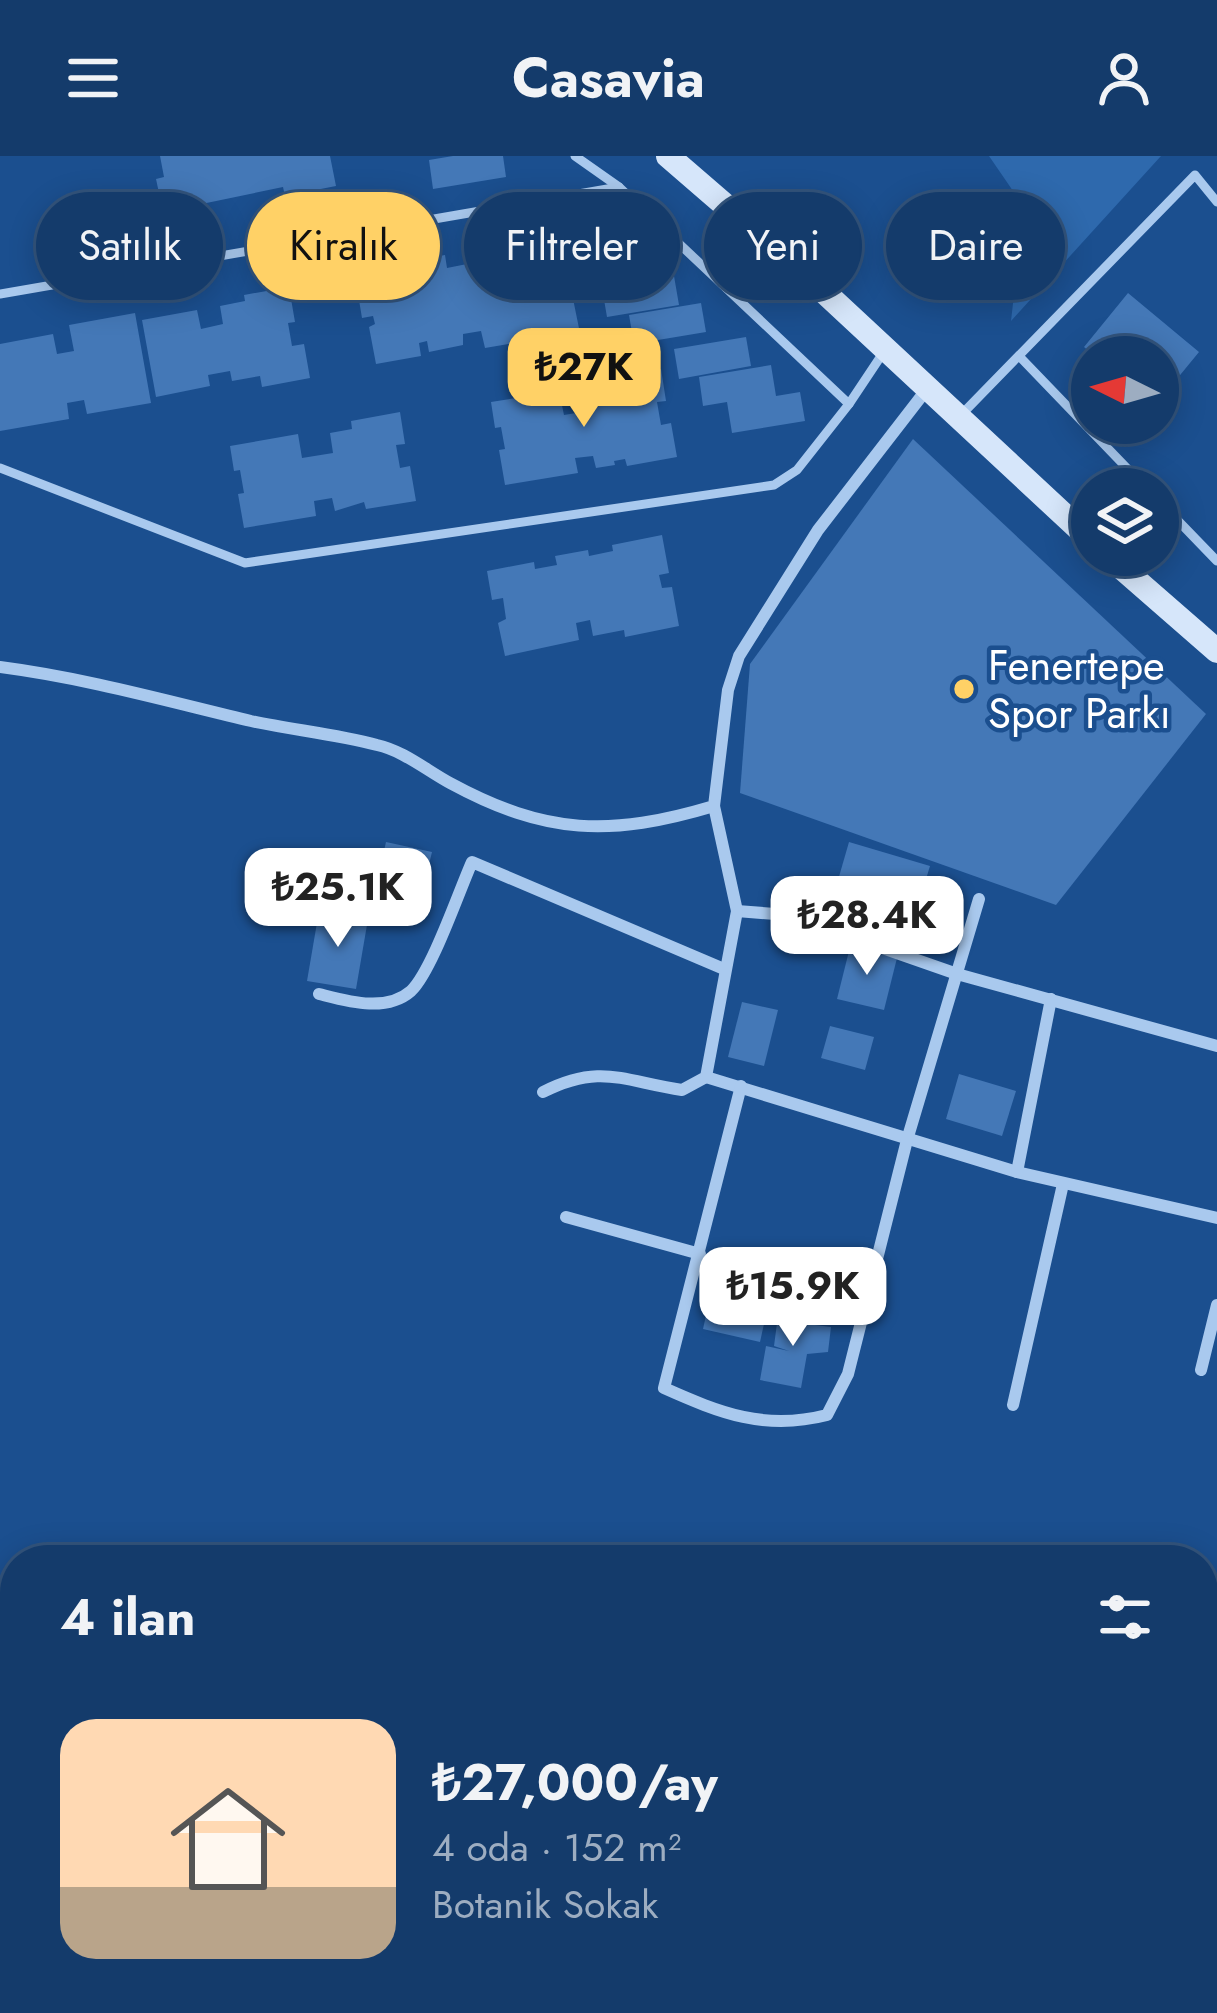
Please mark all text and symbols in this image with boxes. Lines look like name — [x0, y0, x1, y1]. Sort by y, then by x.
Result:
text: Casavia — [512, 39, 705, 117]
icon: menu — [60, 45, 126, 111]
icon: person — [1091, 45, 1157, 111]
chip: Satılık — [36, 192, 223, 300]
chip: Kiralık — [247, 192, 440, 300]
chip: Filtreler — [464, 192, 680, 300]
chip: Yeni — [704, 192, 862, 300]
chip: Daire — [886, 192, 1065, 300]
pin: ₺27K — [513, 328, 655, 430]
north arrow — [1071, 336, 1179, 444]
map controls — [1071, 336, 1179, 576]
text: ₺27K — [535, 338, 633, 395]
button: layers — [1071, 468, 1179, 576]
place label: Fenertepe Spor Parkı — [988, 635, 1171, 744]
marker: Fenertepe Spor Parkı — [951, 676, 977, 702]
pin: ₺25.1K — [240, 848, 436, 950]
text: ₺25.1K — [272, 858, 404, 915]
pin: ₺28.4K — [769, 876, 965, 978]
text: ₺28.4K — [798, 886, 936, 943]
pin: ₺15.9K — [695, 1247, 891, 1349]
text: ₺15.9K — [726, 1257, 860, 1314]
text: 4 ilan — [60, 1580, 196, 1654]
icon: filters — [1092, 1584, 1158, 1650]
text: ₺27,000/ay — [432, 1745, 718, 1819]
icon: home — [156, 1767, 300, 1911]
text: 4 oda · 152 m² — [432, 1819, 681, 1876]
text: Botanik Sokak — [432, 1876, 658, 1933]

